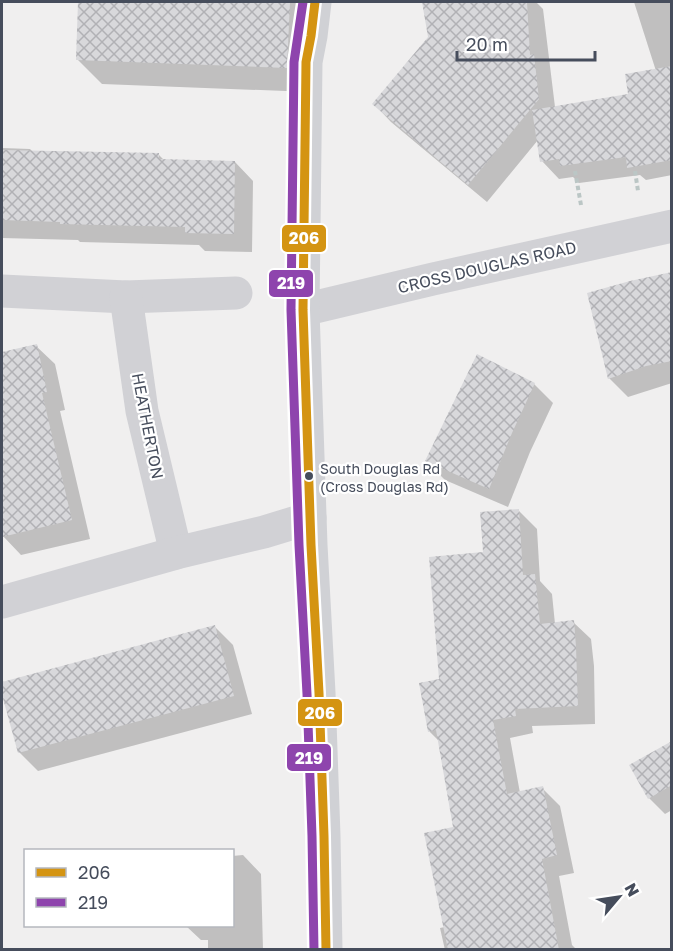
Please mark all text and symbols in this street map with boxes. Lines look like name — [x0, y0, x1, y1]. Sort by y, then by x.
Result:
scale bar — [457, 24, 595, 62]
text: 20 m — [466, 33, 508, 55]
line badge: 206 — [281, 224, 327, 253]
text: 206 — [289, 228, 319, 248]
street label: CROSS DOUGLAS ROAD — [396, 237, 578, 297]
line badge: 219 — [268, 269, 314, 298]
text: 219 — [277, 273, 305, 293]
street label: HEATHERTON — [128, 371, 168, 481]
place label: South Douglas Rd (Cross Douglas Rd) — [320, 460, 449, 495]
marker: South Douglas Rd (Cross Douglas Rd) — [303, 470, 315, 482]
line badge: 206 — [297, 698, 343, 727]
text: 206 — [305, 703, 335, 723]
line badge: 219 — [286, 743, 332, 772]
text: 219 — [295, 748, 323, 768]
legend — [24, 849, 234, 927]
text: 206 — [78, 861, 111, 883]
north arrow — [589, 867, 649, 927]
text: N — [620, 880, 644, 900]
text: 219 — [78, 891, 108, 913]

